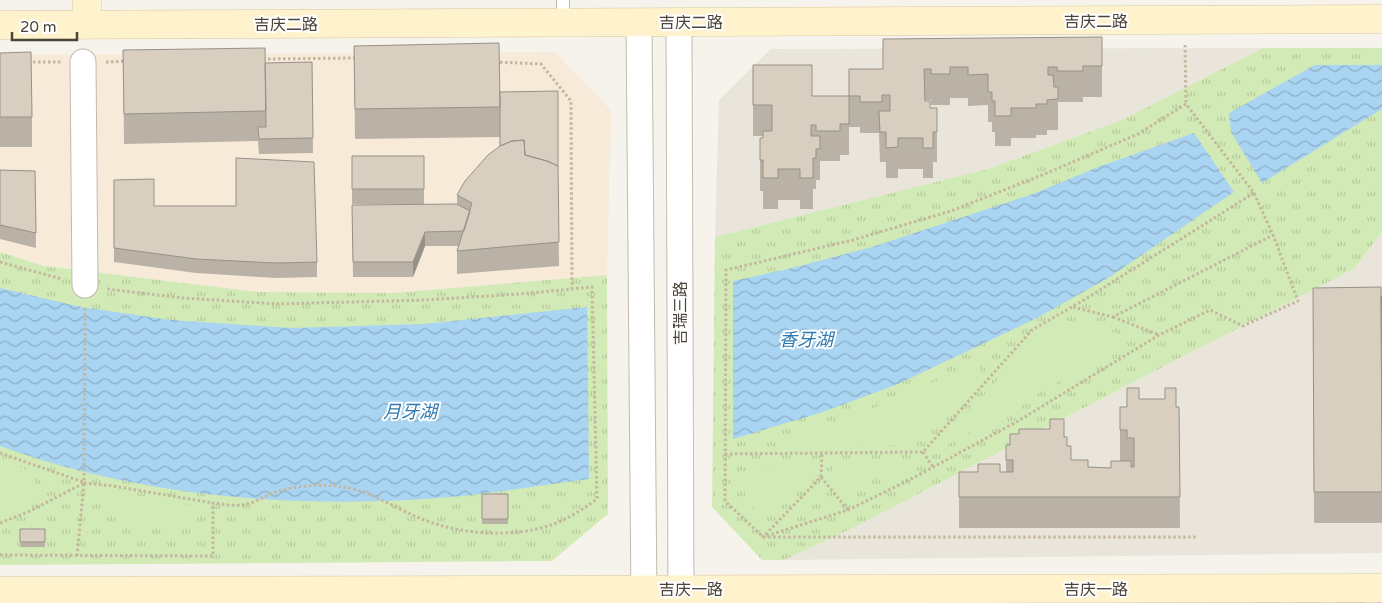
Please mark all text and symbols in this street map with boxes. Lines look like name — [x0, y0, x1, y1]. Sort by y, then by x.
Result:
scale bar — [12, 10, 78, 42]
street label: 吉庆二路 — [1064, 12, 1128, 32]
street label: 吉庆二路 — [659, 13, 723, 33]
street label: 吉庆二路 — [254, 15, 318, 35]
text: 20 m — [20, 18, 57, 36]
street label: 吉瑞三路 — [671, 281, 691, 345]
water label: 香牙湖 — [779, 329, 836, 351]
water label: 月牙湖 — [383, 401, 440, 423]
street label: 吉庆一路 — [659, 580, 723, 600]
street label: 吉庆一路 — [1064, 580, 1128, 600]

